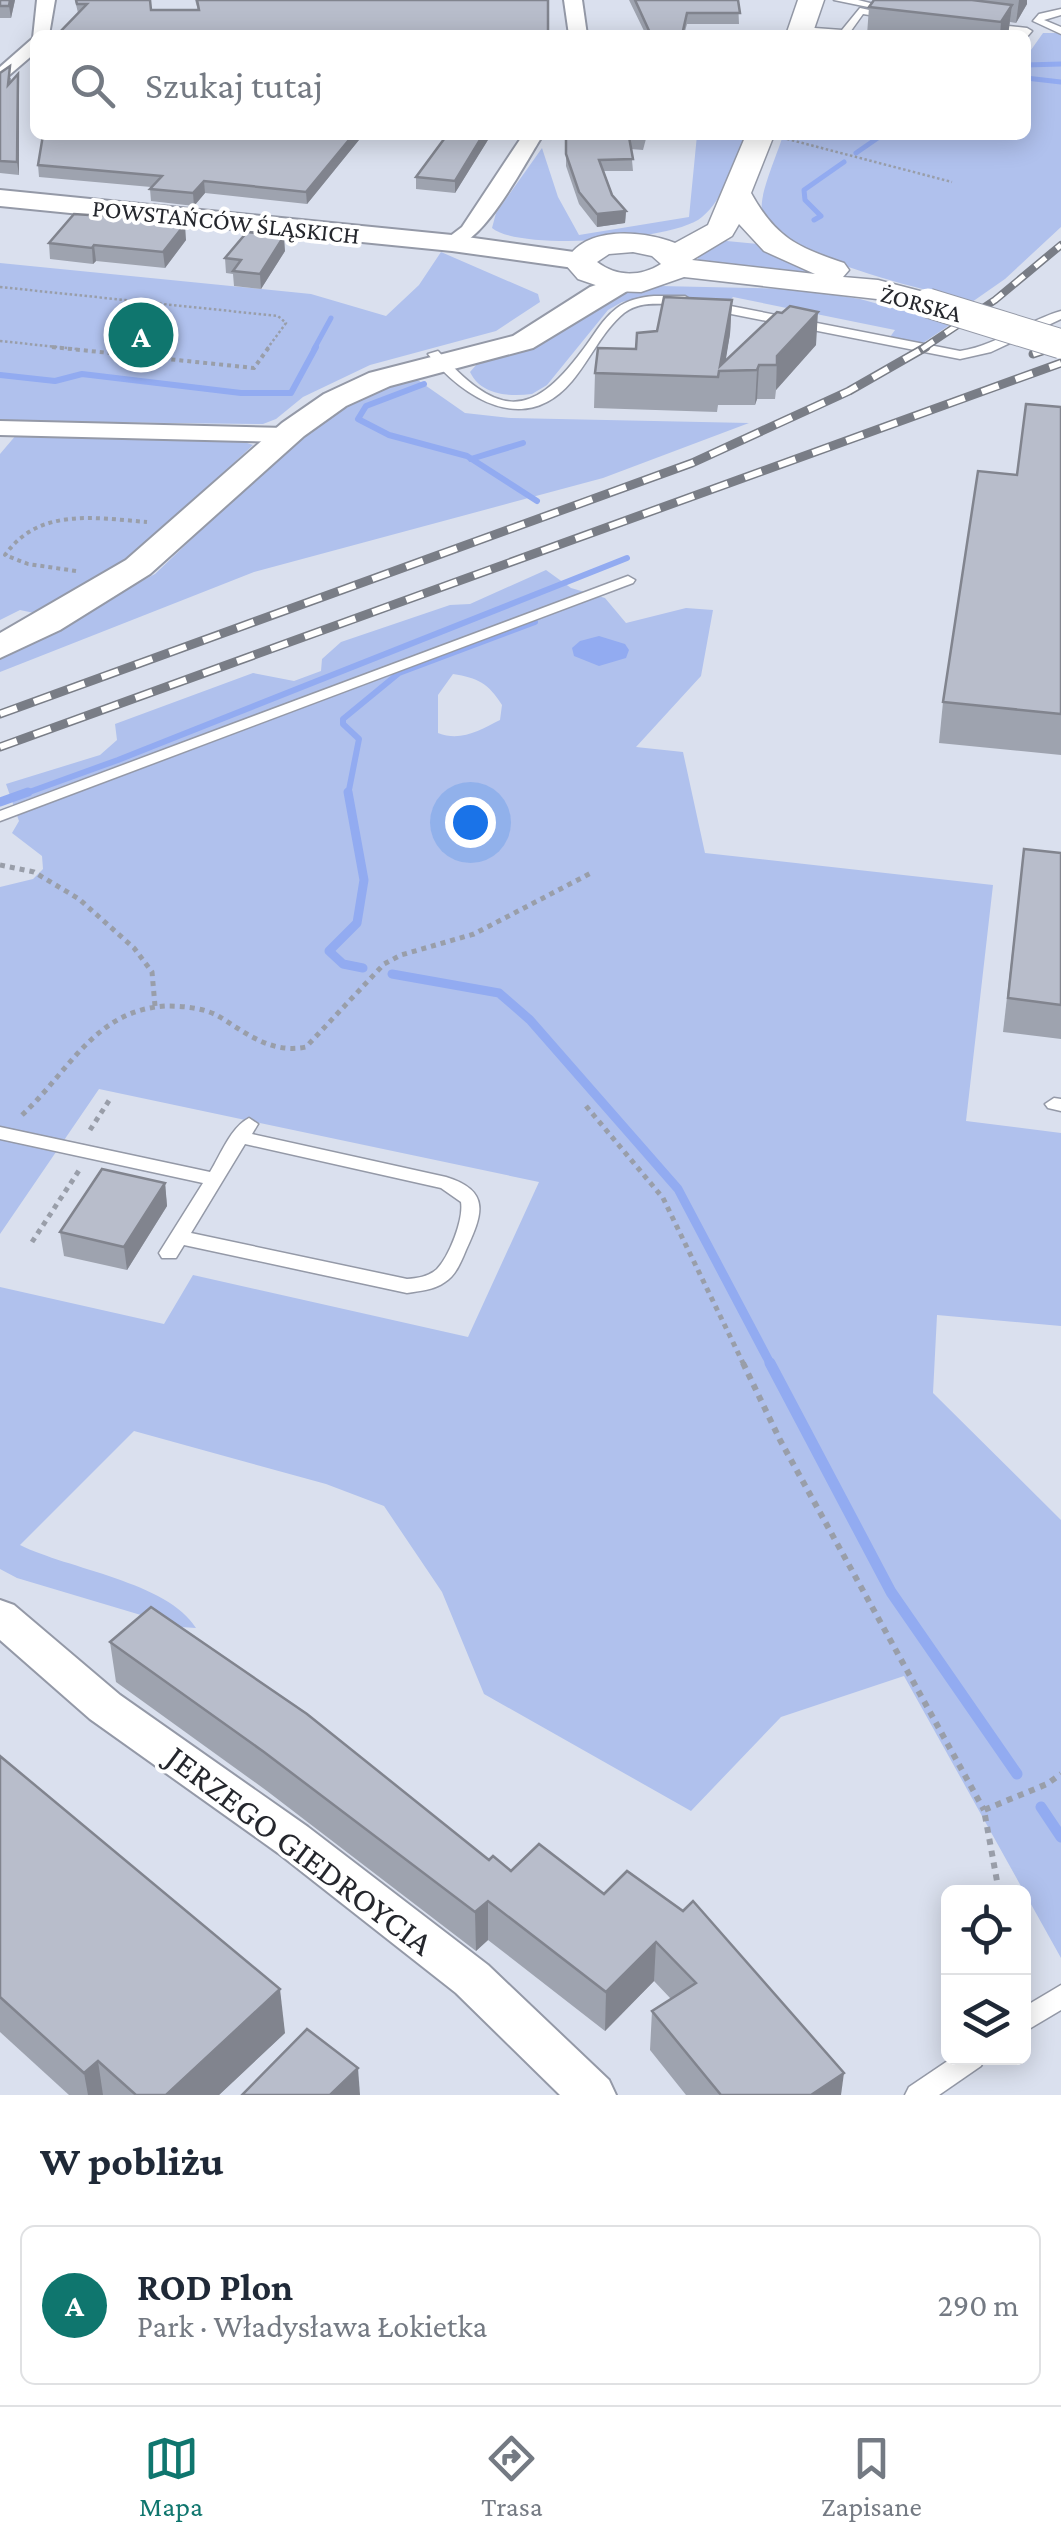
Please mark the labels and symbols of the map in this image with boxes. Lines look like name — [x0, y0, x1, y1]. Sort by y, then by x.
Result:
street label: POWSTAŃCÓW ŚLĄSKICH — [91, 194, 361, 250]
street label: ŻORSKA — [877, 280, 965, 327]
pin: A — [108, 298, 174, 372]
your location — [445, 797, 496, 848]
street label: JERZEGO GIEDROYCIA — [157, 1736, 441, 1963]

